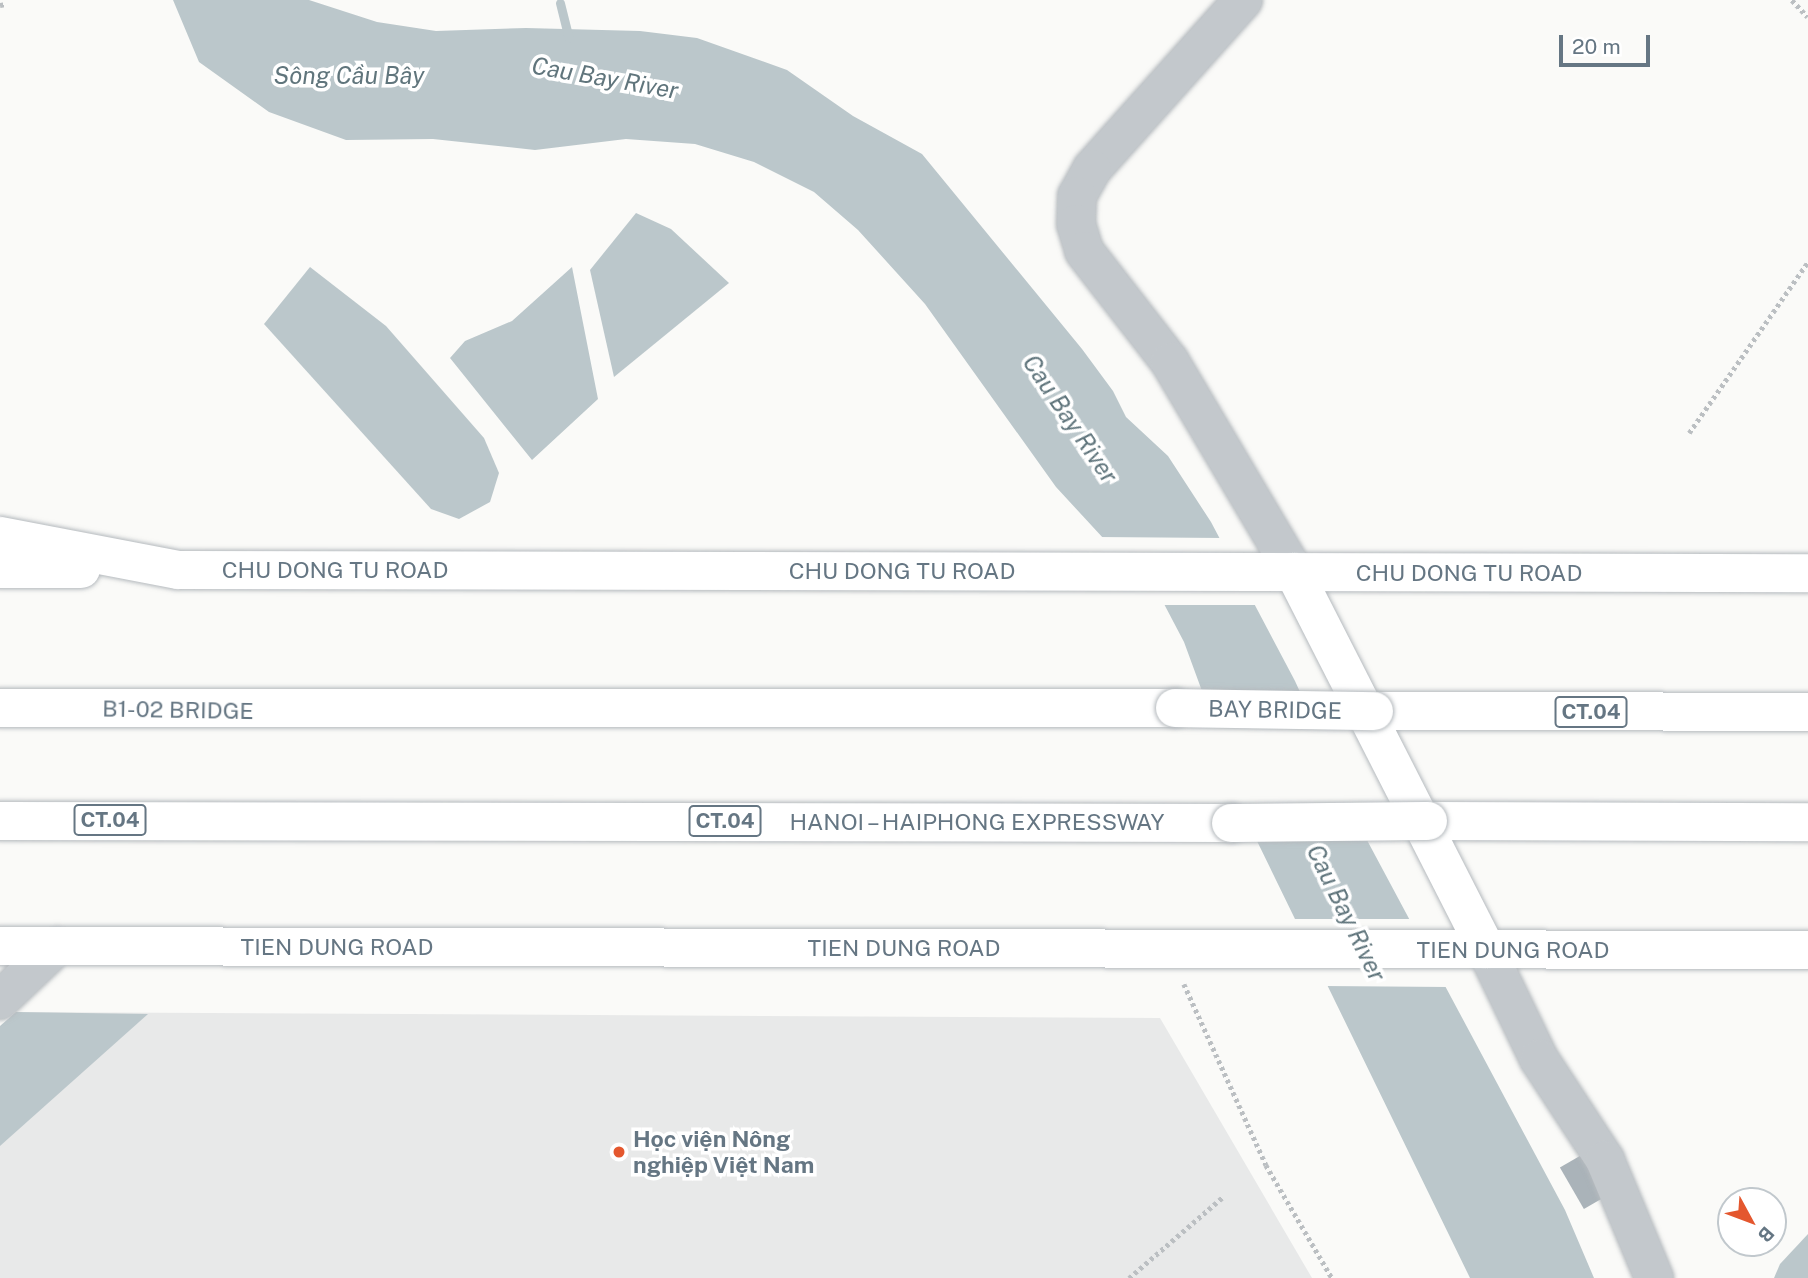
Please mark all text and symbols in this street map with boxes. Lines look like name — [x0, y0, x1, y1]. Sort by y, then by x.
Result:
scale bar — [1563, 21, 1654, 65]
text: 20 m — [1572, 34, 1621, 59]
water label: Cau Bay River — [529, 51, 681, 105]
water label: Sông Cầu Bây — [274, 62, 424, 90]
water label: Cau Bay River — [1016, 349, 1124, 489]
street label: CHU DONG TU ROAD — [222, 556, 448, 584]
street label: CHU DONG TU ROAD — [789, 557, 1015, 585]
street label: CHU DONG TU ROAD — [1356, 559, 1582, 587]
road number: CT.04 — [1554, 694, 1628, 730]
street label: B1-02 BRIDGE — [102, 695, 254, 725]
street label: BAY BRIDGE — [1208, 695, 1342, 725]
road number: CT.04 — [73, 802, 147, 838]
road number: CT.04 — [688, 804, 762, 838]
street label: HANOI – HAIPHONG EXPRESSWAY — [786, 808, 1168, 836]
water label: Cau Bay River — [1300, 840, 1392, 986]
street label: TIEN DUNG ROAD — [240, 933, 434, 961]
street label: TIEN DUNG ROAD — [807, 934, 1001, 962]
street label: TIEN DUNG ROAD — [1416, 936, 1610, 964]
place label: Học viện Nông nghiệp Việt Nam — [633, 1125, 815, 1179]
marker: Học viện Nông nghiệp Việt Nam — [611, 1144, 627, 1160]
north arrow — [1717, 1187, 1787, 1257]
text: B — [1754, 1222, 1779, 1247]

